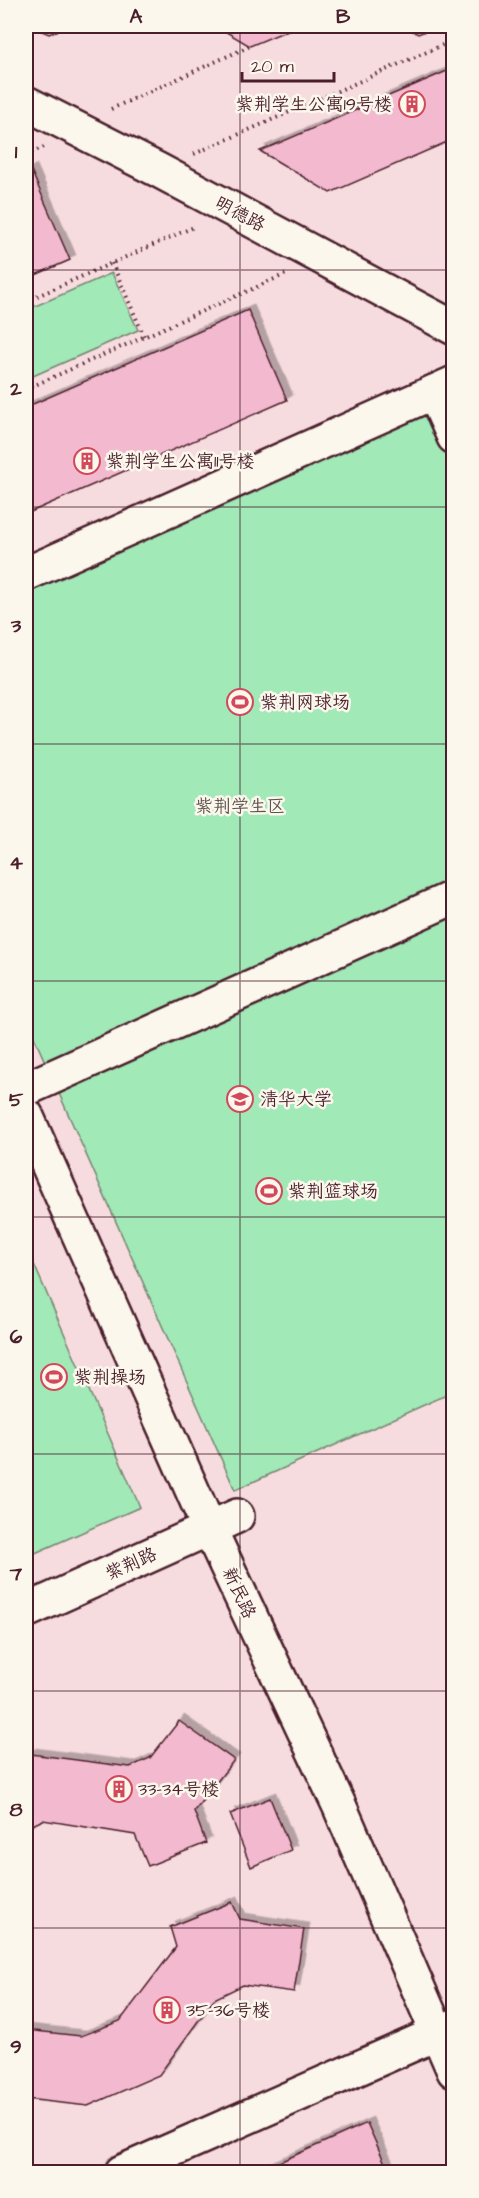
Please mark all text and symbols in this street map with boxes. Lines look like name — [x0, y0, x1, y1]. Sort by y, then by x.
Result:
text: A — [130, 3, 143, 31]
text: B — [336, 3, 351, 31]
scale bar — [242, 45, 334, 83]
text: 20 m — [251, 54, 294, 79]
building icon: 紫荆学生公寓19号楼 — [397, 89, 427, 119]
place label: 紫荆学生公寓19号楼 — [235, 92, 392, 117]
text: 1 — [15, 138, 18, 166]
street label: 明德路 — [210, 190, 270, 238]
text: 2 — [9, 375, 22, 403]
building icon: 紫荆学生公寓11号楼 — [72, 446, 102, 476]
place label: 紫荆学生公寓11号楼 — [106, 449, 255, 474]
text: 3 — [10, 612, 22, 640]
sports icon: 紫荆网球场 — [225, 687, 255, 717]
place label: 紫荆网球场 — [260, 690, 350, 715]
park label: 紫荆学生区 — [195, 794, 285, 819]
text: 4 — [9, 849, 23, 877]
school or university icon: 清华大学 — [225, 1084, 255, 1114]
text: 5 — [9, 1086, 24, 1114]
place label: 清华大学 — [260, 1087, 332, 1112]
sports icon: 紫荆篮球场 — [254, 1176, 284, 1206]
place label: 紫荆篮球场 — [288, 1179, 378, 1204]
text: 6 — [10, 1323, 23, 1351]
sports icon: 紫荆操场 — [39, 1362, 69, 1392]
place label: 紫荆操场 — [74, 1365, 146, 1390]
street label: 紫荆路 — [101, 1542, 161, 1586]
text: 7 — [9, 1560, 23, 1588]
street label: 新民路 — [216, 1563, 262, 1623]
building icon: 33-34号楼 — [104, 1774, 134, 1804]
place label: 33-34号楼 — [138, 1777, 219, 1802]
text: 8 — [10, 1796, 23, 1824]
building icon: 35-36号楼 — [152, 1995, 182, 2025]
place label: 35-36号楼 — [186, 1998, 270, 2023]
text: 9 — [10, 2033, 22, 2061]

